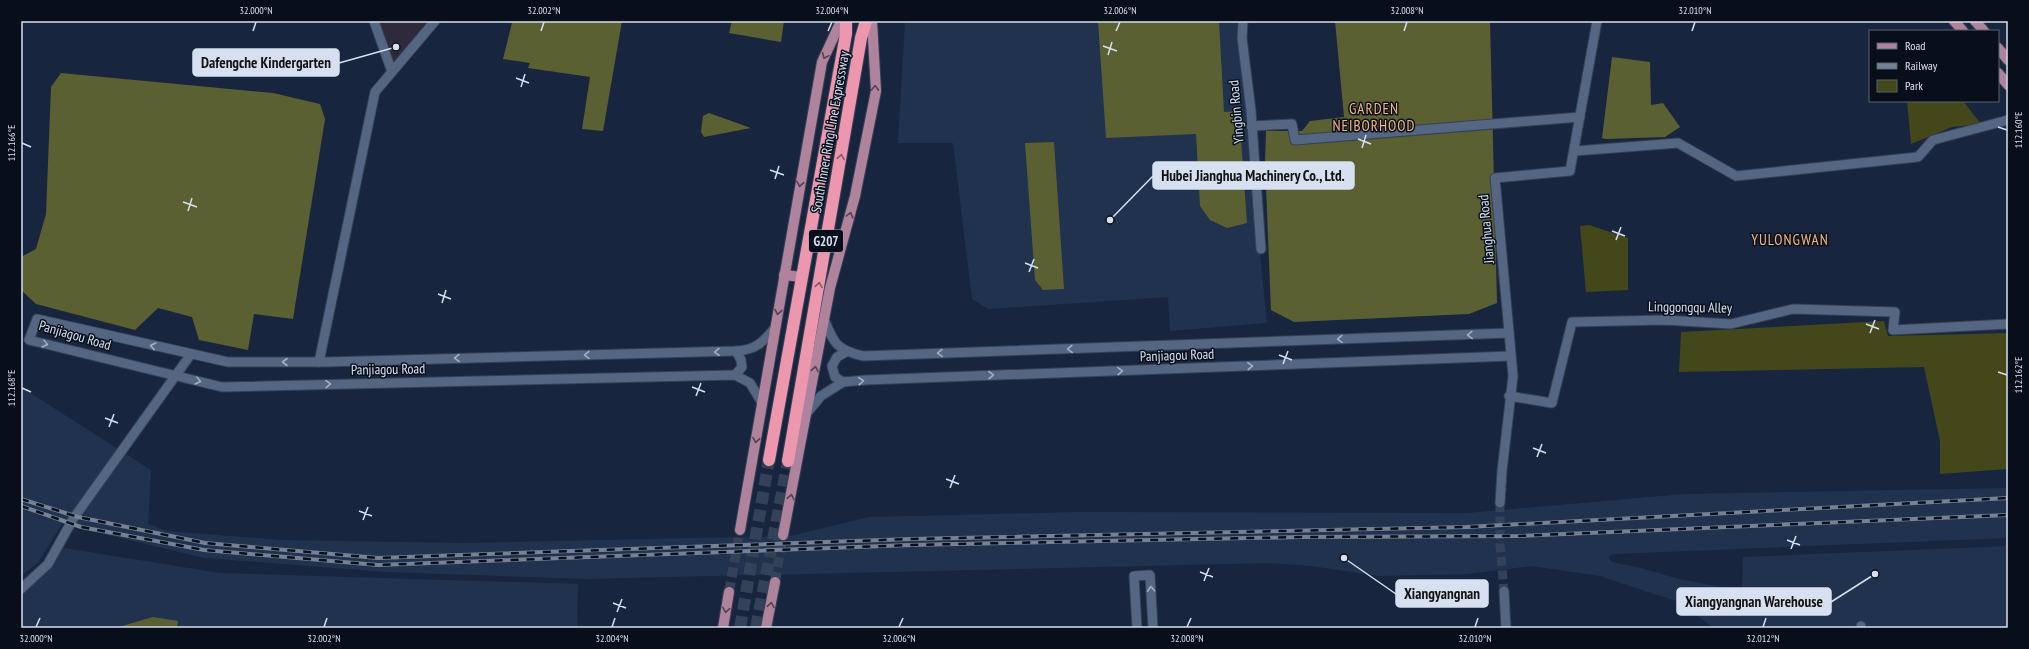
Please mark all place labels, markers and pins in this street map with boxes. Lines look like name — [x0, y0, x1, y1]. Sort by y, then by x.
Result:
callout: Dafengche Kindergarten — [193, 49, 339, 76]
callout: Hubei Jianghua Machinery Co., Ltd. — [1153, 162, 1354, 189]
callout: Xiangyangnan — [1396, 580, 1488, 607]
callout: Xiangyangnan Warehouse — [1677, 588, 1831, 615]

